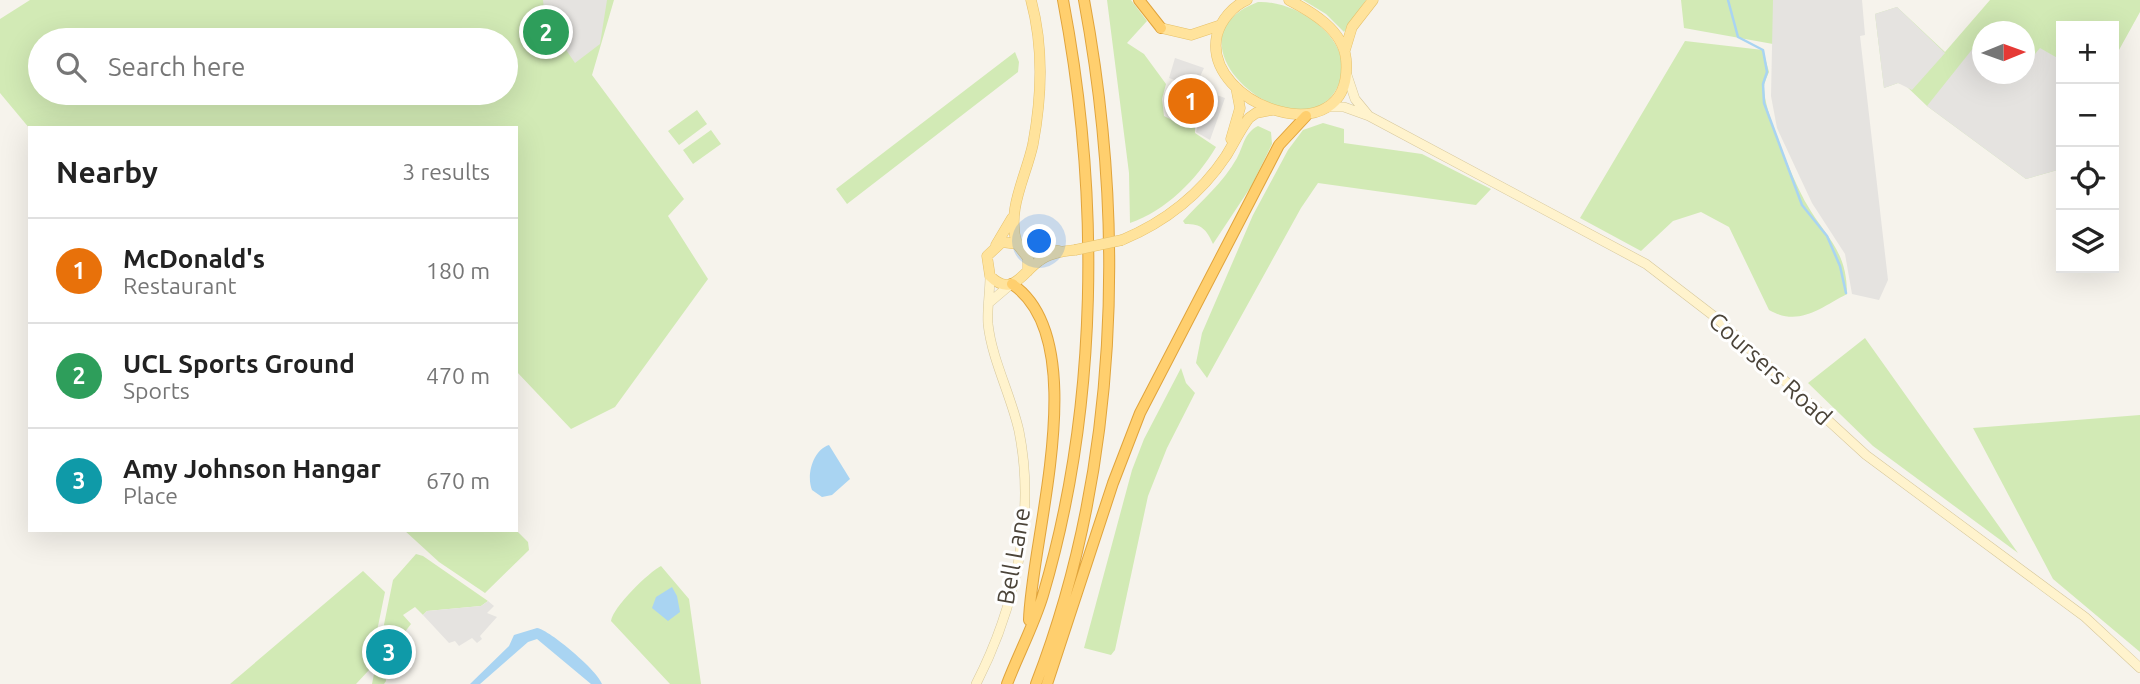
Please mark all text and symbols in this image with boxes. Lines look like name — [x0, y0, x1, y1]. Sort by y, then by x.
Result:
pin: 2 — [523, 6, 569, 58]
north arrow — [1972, 21, 2035, 84]
map controls — [2056, 21, 2119, 273]
button: + — [2056, 21, 2119, 84]
search box — [28, 28, 518, 105]
icon: search — [52, 48, 90, 86]
text: Search here — [108, 52, 245, 81]
pin: 1 — [1168, 75, 1214, 127]
button: − — [2056, 84, 2119, 147]
button: locate — [2056, 147, 2119, 210]
text: Nearby — [56, 155, 158, 189]
text: 3 results — [402, 159, 490, 184]
button: layers — [2056, 210, 2119, 273]
your location — [1022, 224, 1056, 258]
text: McDonald's — [123, 244, 265, 273]
text: 1 — [73, 258, 85, 283]
text: 180 m — [426, 258, 490, 283]
text: Restaurant — [123, 273, 237, 298]
street label: Coursers Road — [1704, 307, 1837, 431]
text: UCL Sports Ground — [123, 349, 355, 378]
text: 2 — [73, 363, 85, 388]
text: 470 m — [426, 363, 490, 388]
text: Sports — [123, 378, 190, 403]
text: Amy Johnson Hangar — [123, 454, 381, 483]
text: 3 — [73, 468, 85, 493]
text: 670 m — [426, 468, 490, 493]
text: Place — [123, 483, 178, 508]
street label: Bell Lane — [992, 505, 1035, 607]
pin: 3 — [366, 626, 412, 678]

